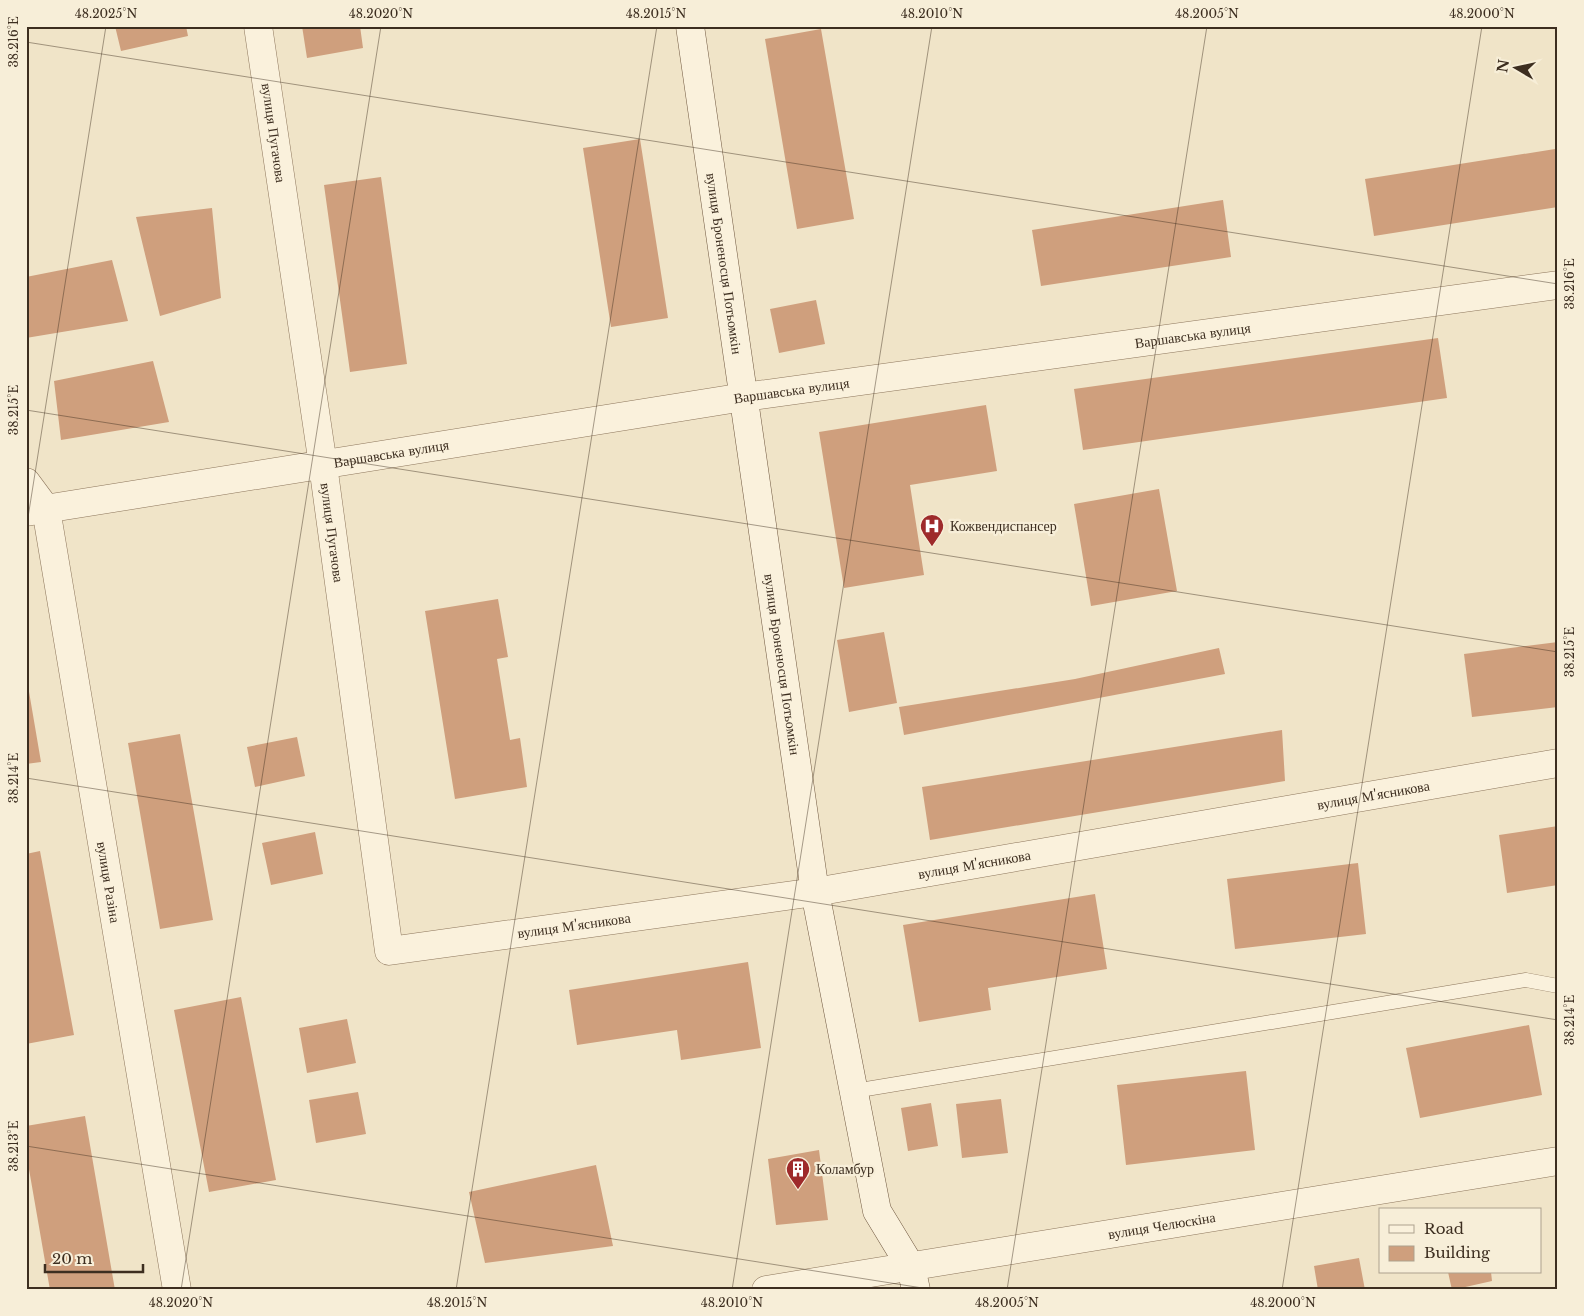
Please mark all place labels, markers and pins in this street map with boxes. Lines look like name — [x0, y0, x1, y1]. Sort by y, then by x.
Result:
hospital icon: Кожвендиспансер — [919, 513, 945, 547]
place label: Кожвендиспансер — [950, 517, 1057, 535]
building icon: Коламбур — [785, 1156, 811, 1190]
place label: Коламбур — [816, 1160, 874, 1178]

